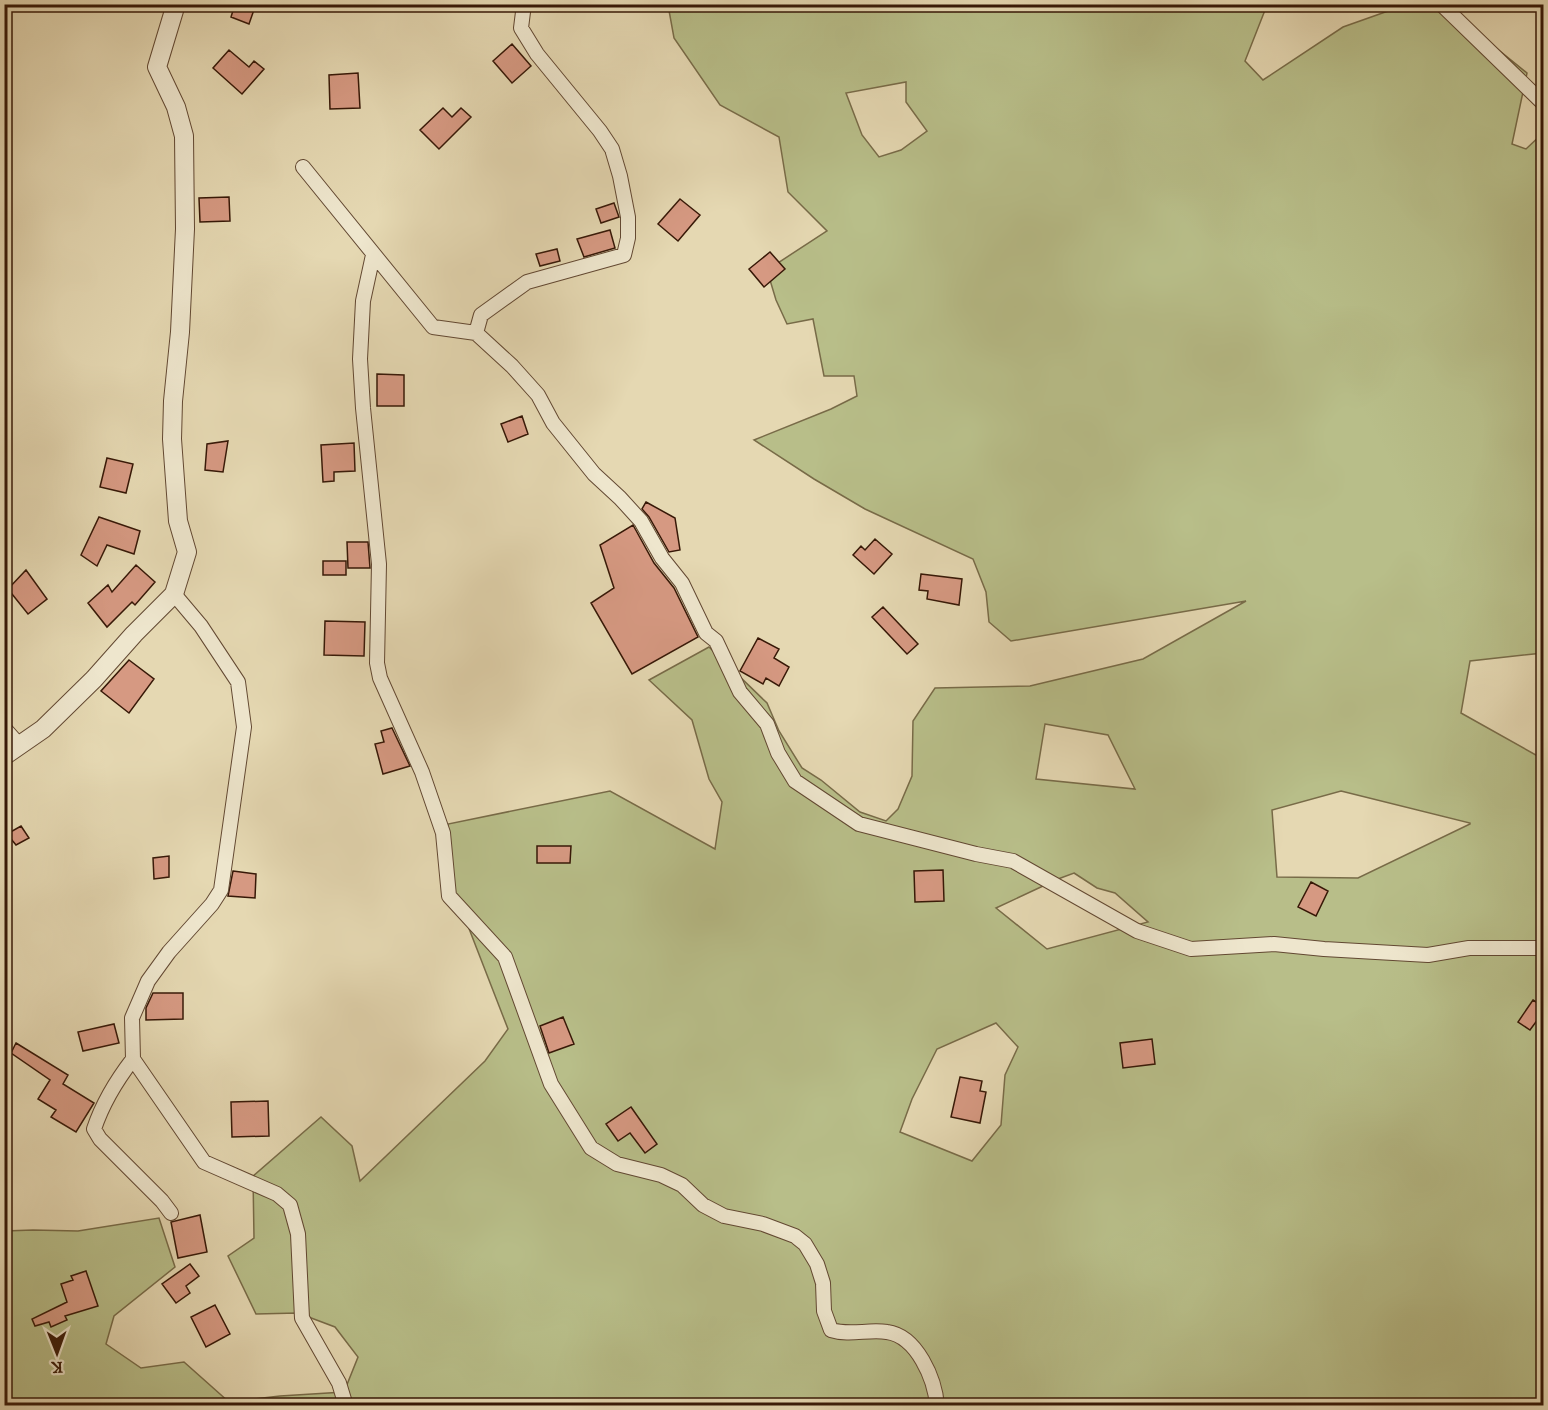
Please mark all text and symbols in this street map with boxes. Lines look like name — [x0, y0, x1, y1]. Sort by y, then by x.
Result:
north arrow — [27, 1323, 87, 1383]
text: K — [50, 1356, 63, 1376]

